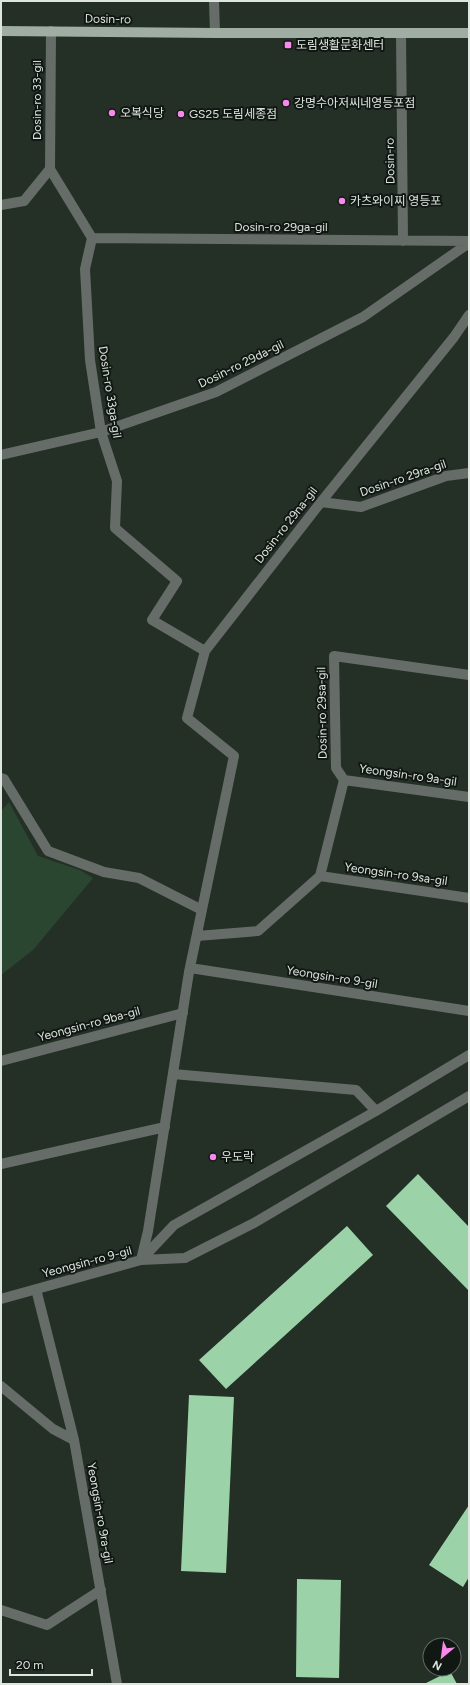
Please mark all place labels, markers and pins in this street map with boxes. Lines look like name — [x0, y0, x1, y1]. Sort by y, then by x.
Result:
place label: 도림생활문화센터 — [296, 38, 384, 52]
marker: 도림생활문화센터 — [283, 40, 293, 50]
place label: 강명수아저씨네영등포점 — [294, 96, 415, 110]
marker: 강명수아저씨네영등포점 — [281, 98, 291, 108]
place label: 오복식당 — [120, 106, 164, 120]
place label: GS25 도림세종점 — [189, 107, 277, 121]
marker: 오복식당 — [107, 108, 117, 118]
marker: GS25 도림세종점 — [176, 109, 186, 119]
place label: 카츠와이찌 영등포 — [350, 194, 441, 208]
marker: 카츠와이찌 영등포 — [337, 196, 347, 206]
place label: 우도락 — [221, 1150, 254, 1164]
marker: 우도락 — [208, 1152, 218, 1162]

